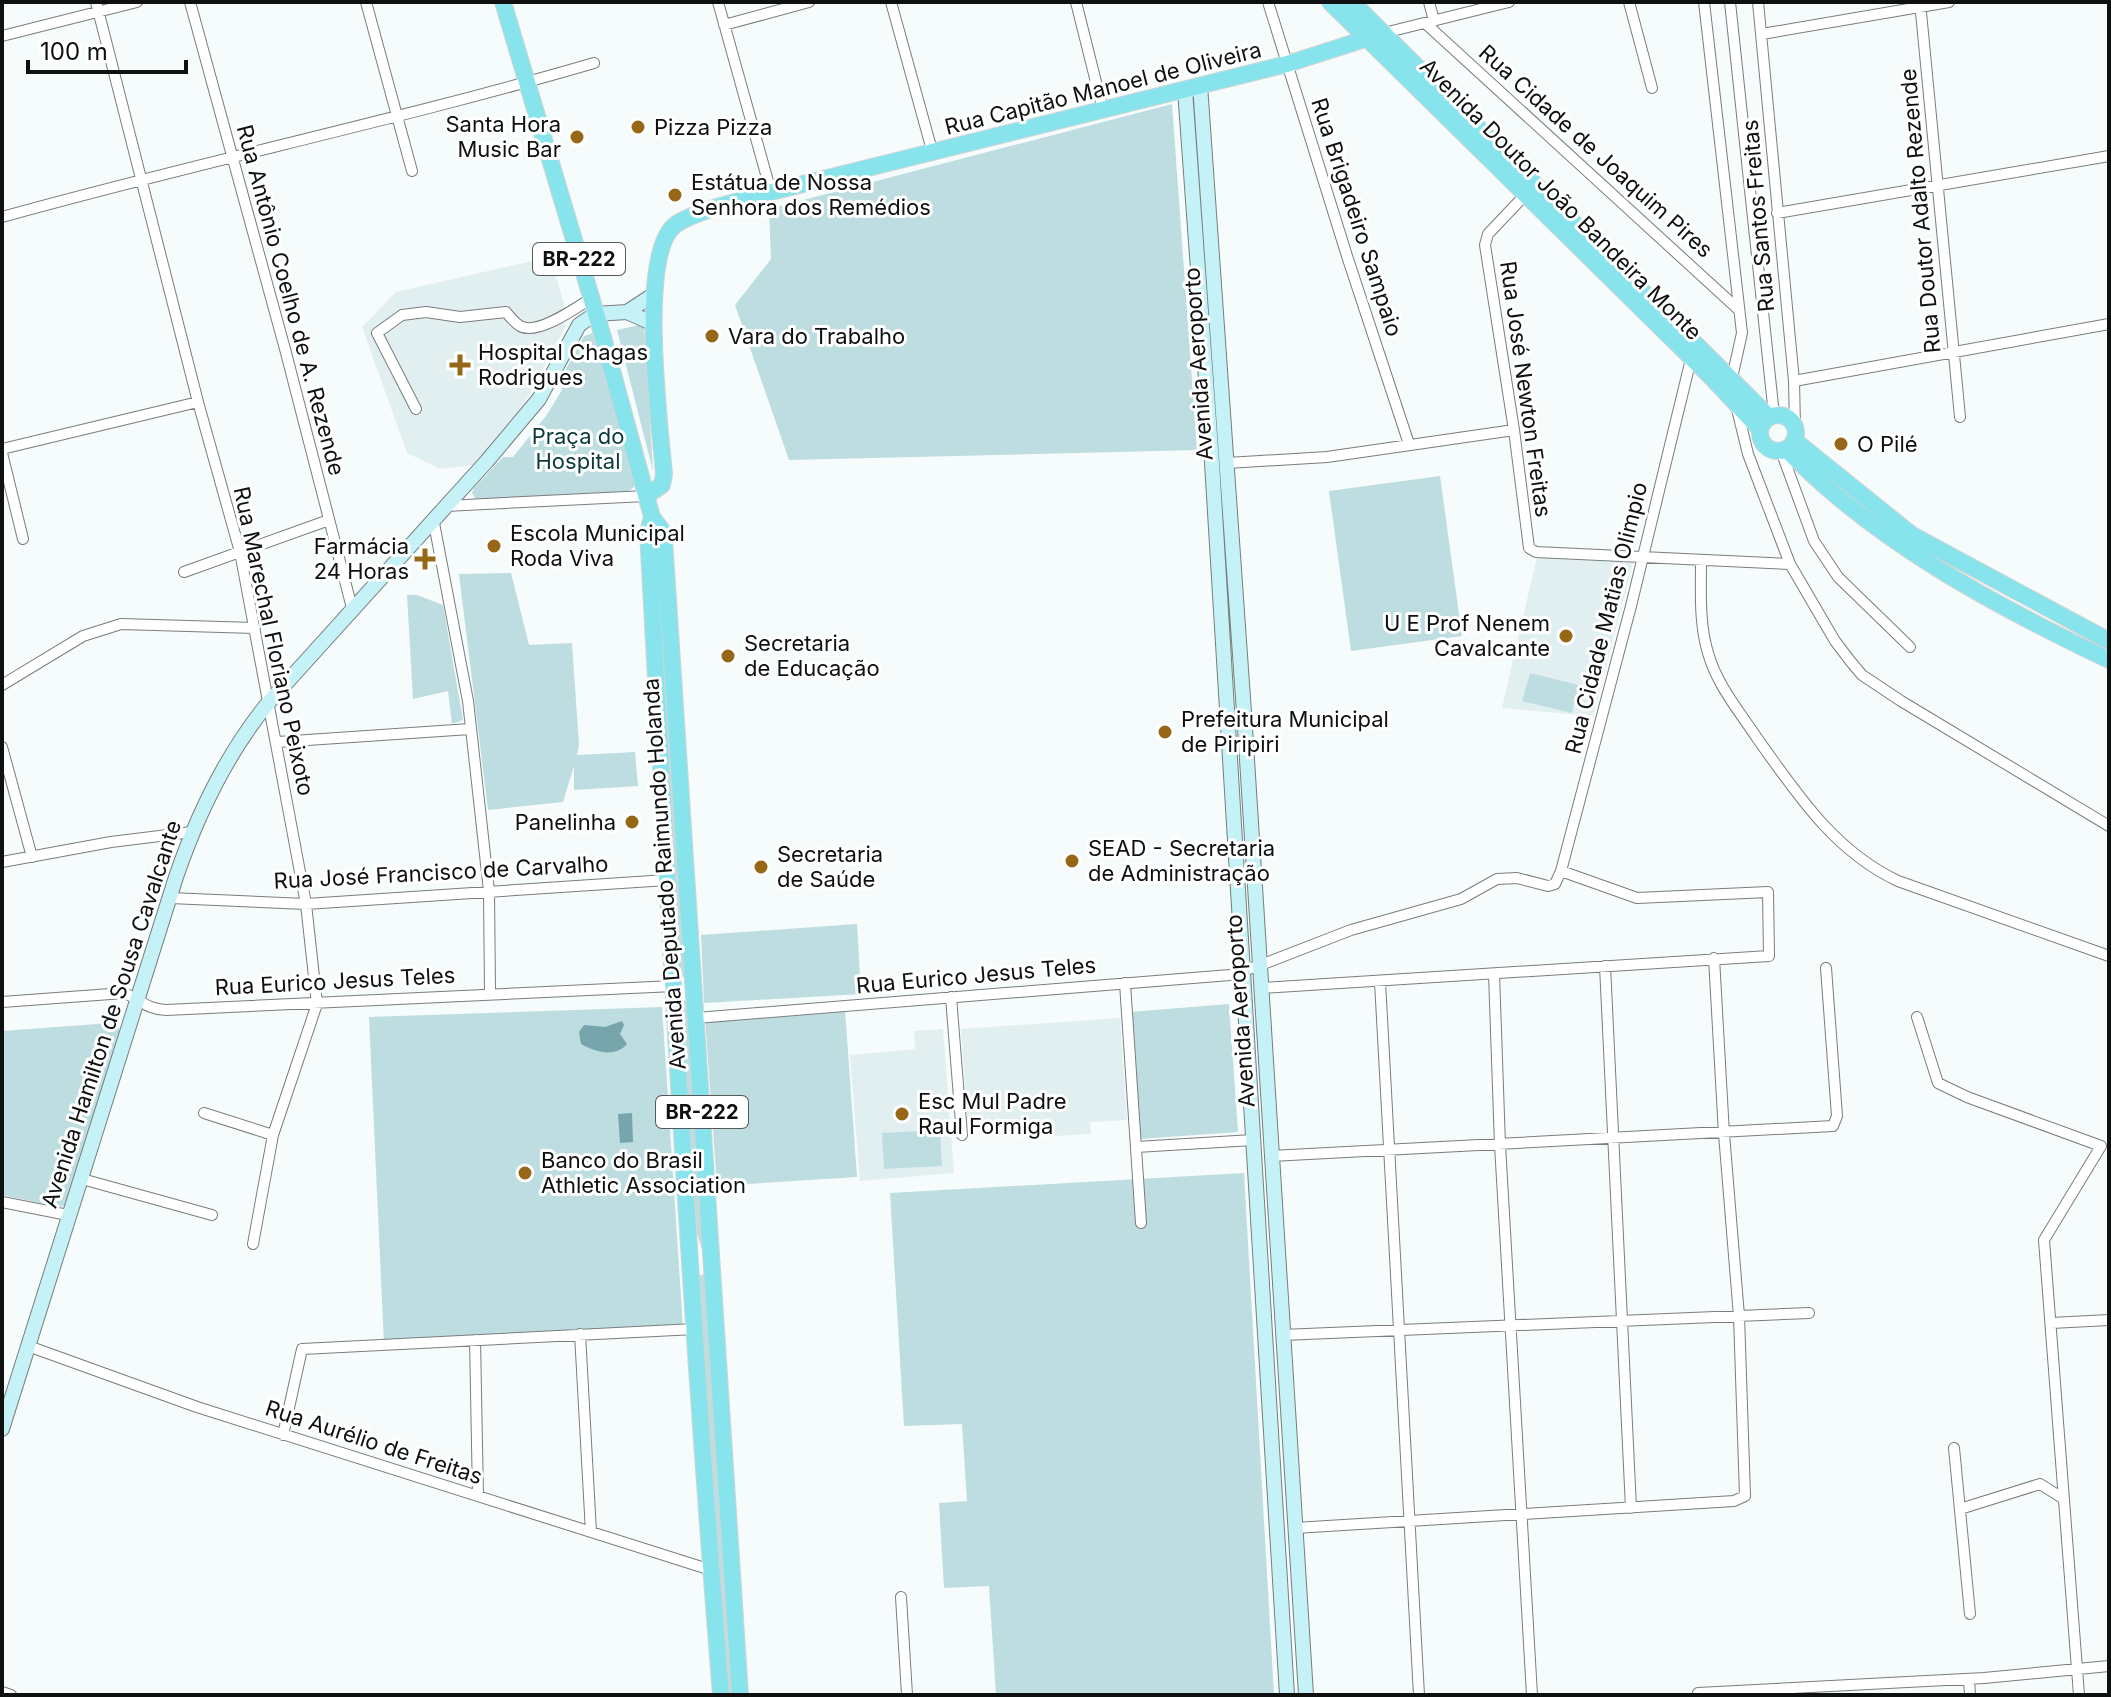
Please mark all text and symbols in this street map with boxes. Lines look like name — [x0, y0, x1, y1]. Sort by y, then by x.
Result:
scale bar — [28, 24, 186, 74]
street label: Rua Capitão Manoel de Oliveira — [942, 36, 1264, 140]
text: 100 m — [40, 37, 108, 66]
street label: Rua Cidade de Joaquim Pires — [1474, 39, 1718, 263]
street label: Avenida Doutor João Bandeira Monte — [1415, 53, 1707, 345]
street label: Rua Doutor Adalto Rezende — [1895, 68, 1945, 354]
street label: Rua Brigadeiro Sampaio — [1306, 95, 1408, 339]
place label: Santa Hora Music Bar — [446, 111, 561, 162]
place label: Pizza Pizza — [654, 114, 772, 140]
marker: Pizza Pizza — [629, 118, 647, 136]
street label: Rua Santos Freitas — [1737, 119, 1779, 313]
street label: Rua Antônio Coelho de A. Rezende — [232, 122, 350, 478]
marker: Santa Hora Music Bar — [568, 128, 586, 146]
place label: Estátua de Nossa Senhora dos Remédios — [691, 169, 931, 220]
marker: Estátua de Nossa Senhora dos Remédios — [666, 186, 684, 204]
road number: BR-222 — [533, 243, 625, 275]
street label: Rua José Newton Freitas — [1495, 259, 1557, 519]
street label: Avenida Aeroporto — [1178, 267, 1218, 461]
place label: Vara do Trabalho — [728, 323, 905, 349]
marker: Vara do Trabalho — [703, 327, 721, 345]
place label: Hospital Chagas Rodrigues — [478, 339, 648, 390]
marker: Hospital Chagas Rodrigues — [449, 354, 471, 376]
park label: Praça do Hospital — [532, 423, 624, 474]
place label: O Pilé — [1857, 431, 1918, 457]
marker: O Pilé — [1832, 435, 1850, 453]
street label: Rua Cidade Matias Olimpio — [1560, 479, 1652, 757]
street label: Rua Marechal Floriano Peixoto — [229, 484, 319, 798]
place label: Escola Municipal Roda Viva — [510, 520, 685, 571]
place label: Farmácia 24 Horas — [314, 533, 409, 584]
marker: Escola Municipal Roda Viva — [485, 537, 503, 555]
marker: Farmácia 24 Horas — [416, 550, 434, 568]
place label: U E Prof Nenem Cavalcante — [1384, 610, 1550, 661]
marker: U E Prof Nenem Cavalcante — [1557, 627, 1575, 645]
place label: Secretaria de Educação — [744, 630, 880, 681]
marker: Secretaria de Educação — [719, 647, 737, 665]
street label: Avenida Deputado Raimundo Holanda — [637, 677, 691, 1071]
place label: Prefeitura Municipal de Piripiri — [1181, 706, 1389, 757]
marker: Prefeitura Municipal de Piripiri — [1156, 723, 1174, 741]
place label: Panelinha — [515, 809, 616, 835]
marker: Panelinha — [623, 813, 641, 831]
street label: Avenida Hamilton de Sousa Cavalcante — [36, 817, 186, 1211]
place label: SEAD - Secretaria de Administração — [1088, 835, 1275, 886]
place label: Secretaria de Saúde — [777, 841, 883, 892]
street label: Rua José Francisco de Carvalho — [273, 850, 609, 894]
marker: SEAD - Secretaria de Administração — [1063, 852, 1081, 870]
marker: Secretaria de Saúde — [752, 858, 770, 876]
street label: Avenida Aeroporto — [1220, 914, 1260, 1108]
street label: Rua Eurico Jesus Teles — [855, 952, 1097, 998]
street label: Rua Eurico Jesus Teles — [214, 962, 456, 1000]
place label: Esc Mul Padre Raul Formiga — [918, 1088, 1067, 1139]
road number: BR-222 — [656, 1096, 748, 1128]
marker: Esc Mul Padre Raul Formiga — [893, 1105, 911, 1123]
place label: Banco do Brasil Athletic Association — [541, 1147, 746, 1198]
marker: Banco do Brasil Athletic Association — [516, 1164, 534, 1182]
street label: Rua Aurélio de Freitas — [262, 1395, 486, 1489]

